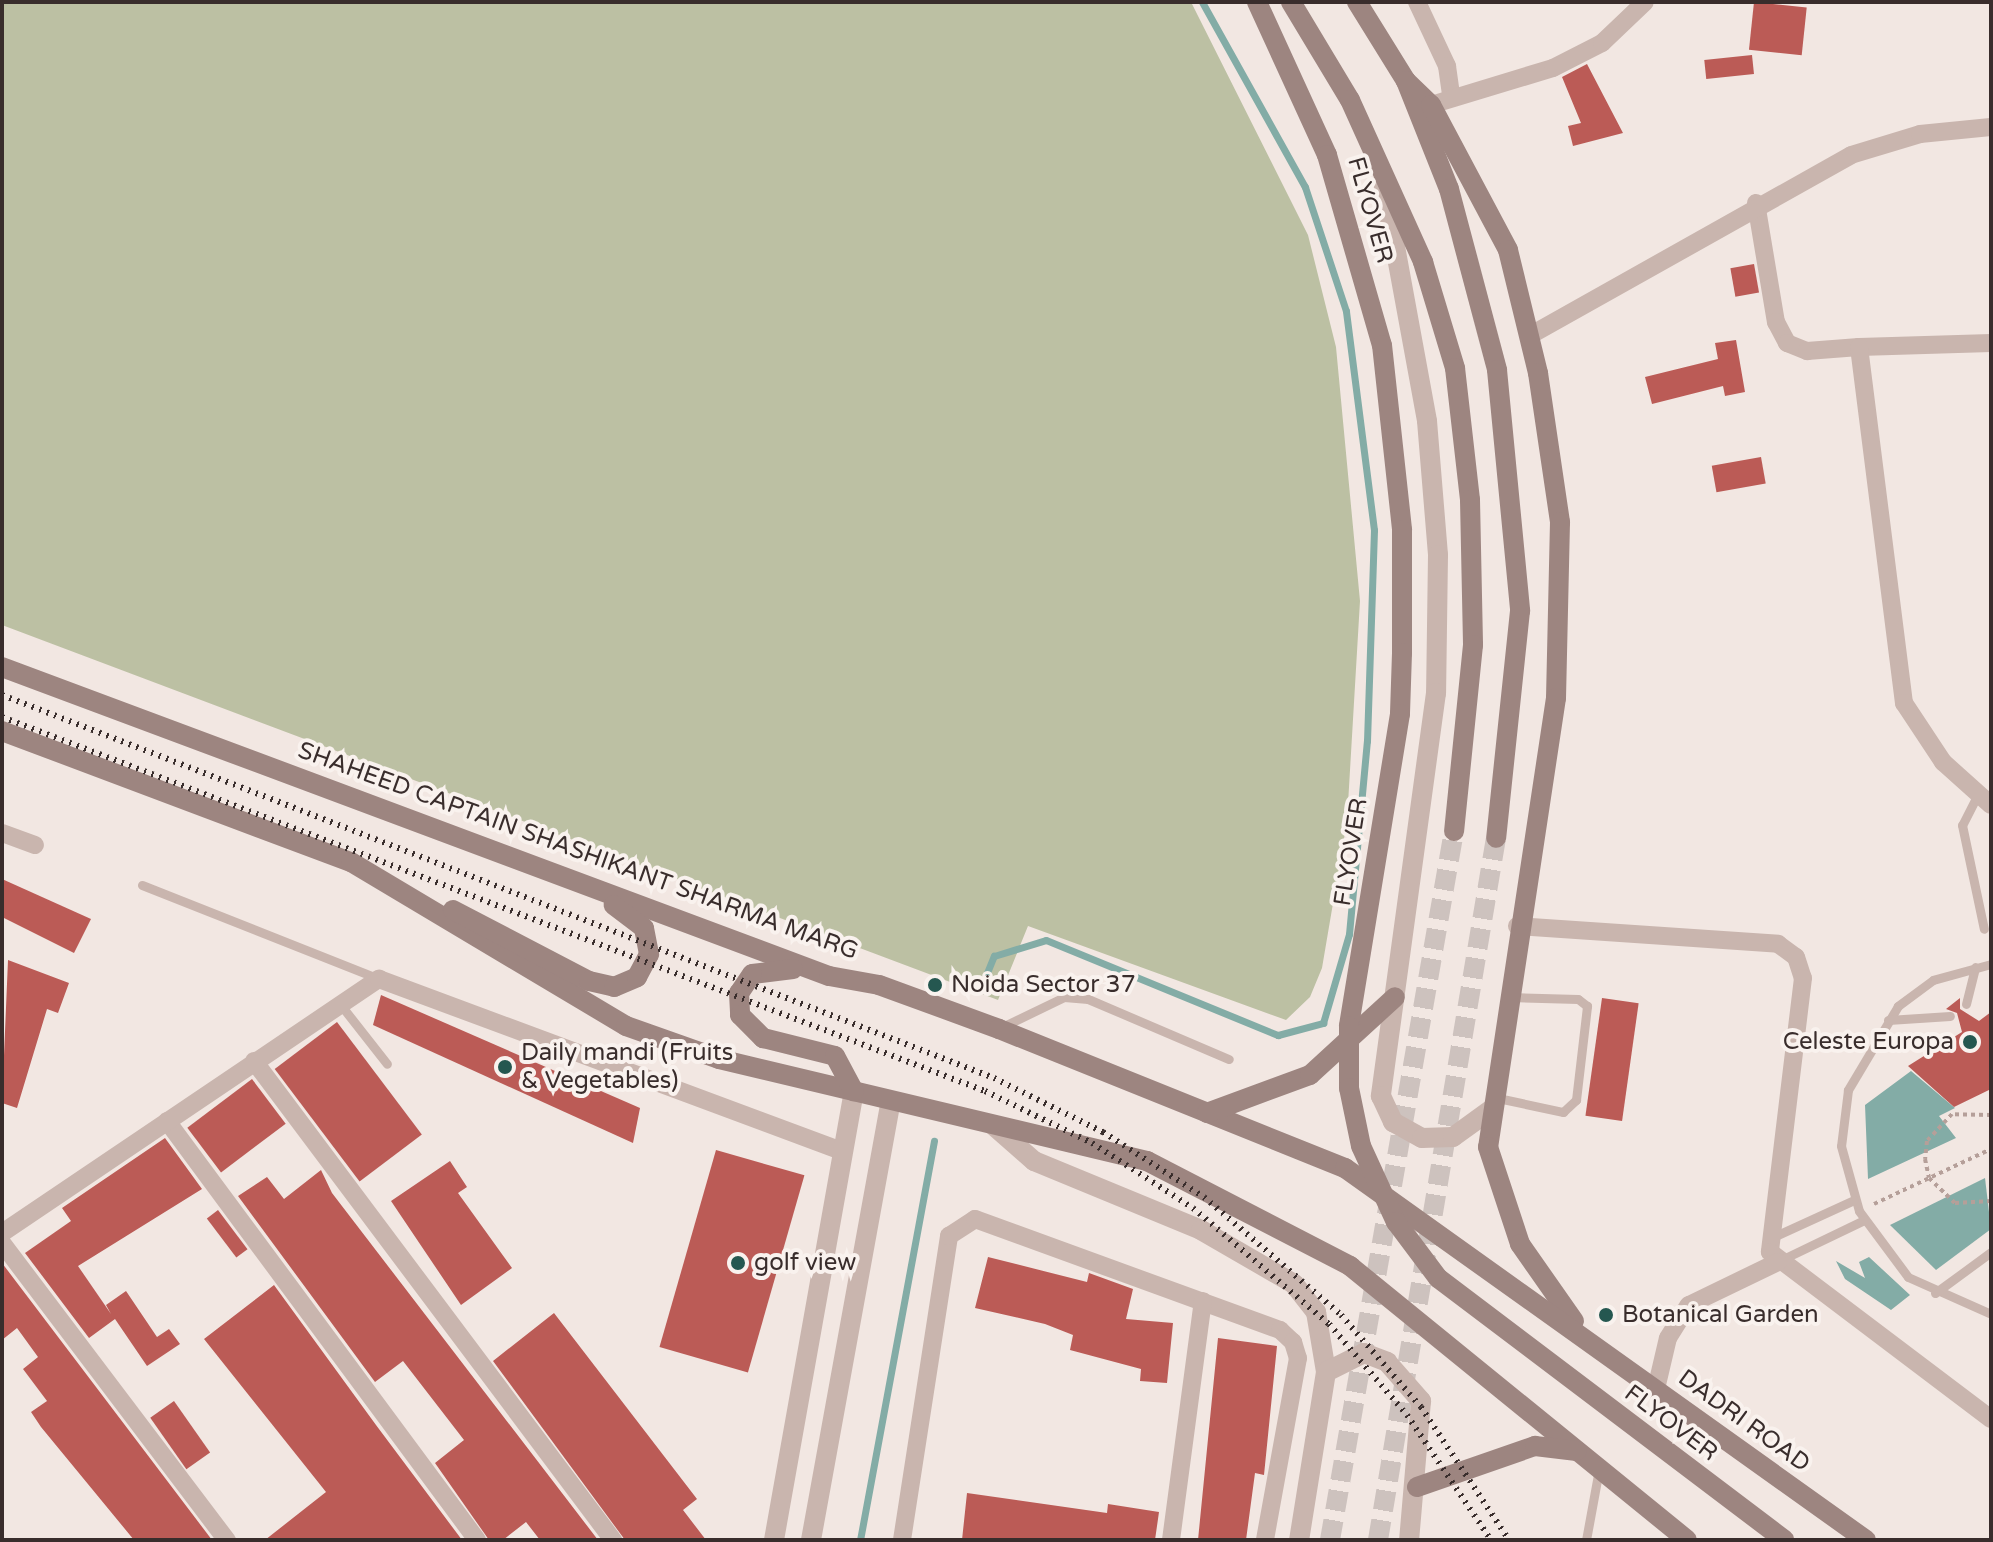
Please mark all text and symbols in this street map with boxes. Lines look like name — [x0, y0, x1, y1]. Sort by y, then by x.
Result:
street label: FLYOVER — [1341, 154, 1399, 266]
street label: SHAHEED CAPTAIN SHASHIKANT SHARMA MARG — [294, 736, 862, 966]
street label: FLYOVER — [1328, 796, 1374, 908]
place label: Noida Sector 37 — [951, 971, 1136, 999]
marker: Noida Sector 37 — [926, 976, 944, 994]
place label: Celeste Europa — [1783, 1028, 1954, 1056]
marker: Celeste Europa — [1961, 1033, 1979, 1051]
place label: Daily mandi (Fruits & Vegetables) — [521, 1039, 733, 1095]
marker: Daily mandi (Fruits & Vegetables) — [496, 1058, 514, 1076]
place label: golf view — [754, 1249, 856, 1277]
marker: golf view — [729, 1254, 747, 1272]
place label: Botanical Garden — [1622, 1301, 1819, 1329]
marker: Botanical Garden — [1597, 1306, 1615, 1324]
street label: DADRI ROAD — [1672, 1364, 1816, 1478]
street label: FLYOVER — [1619, 1379, 1723, 1467]

